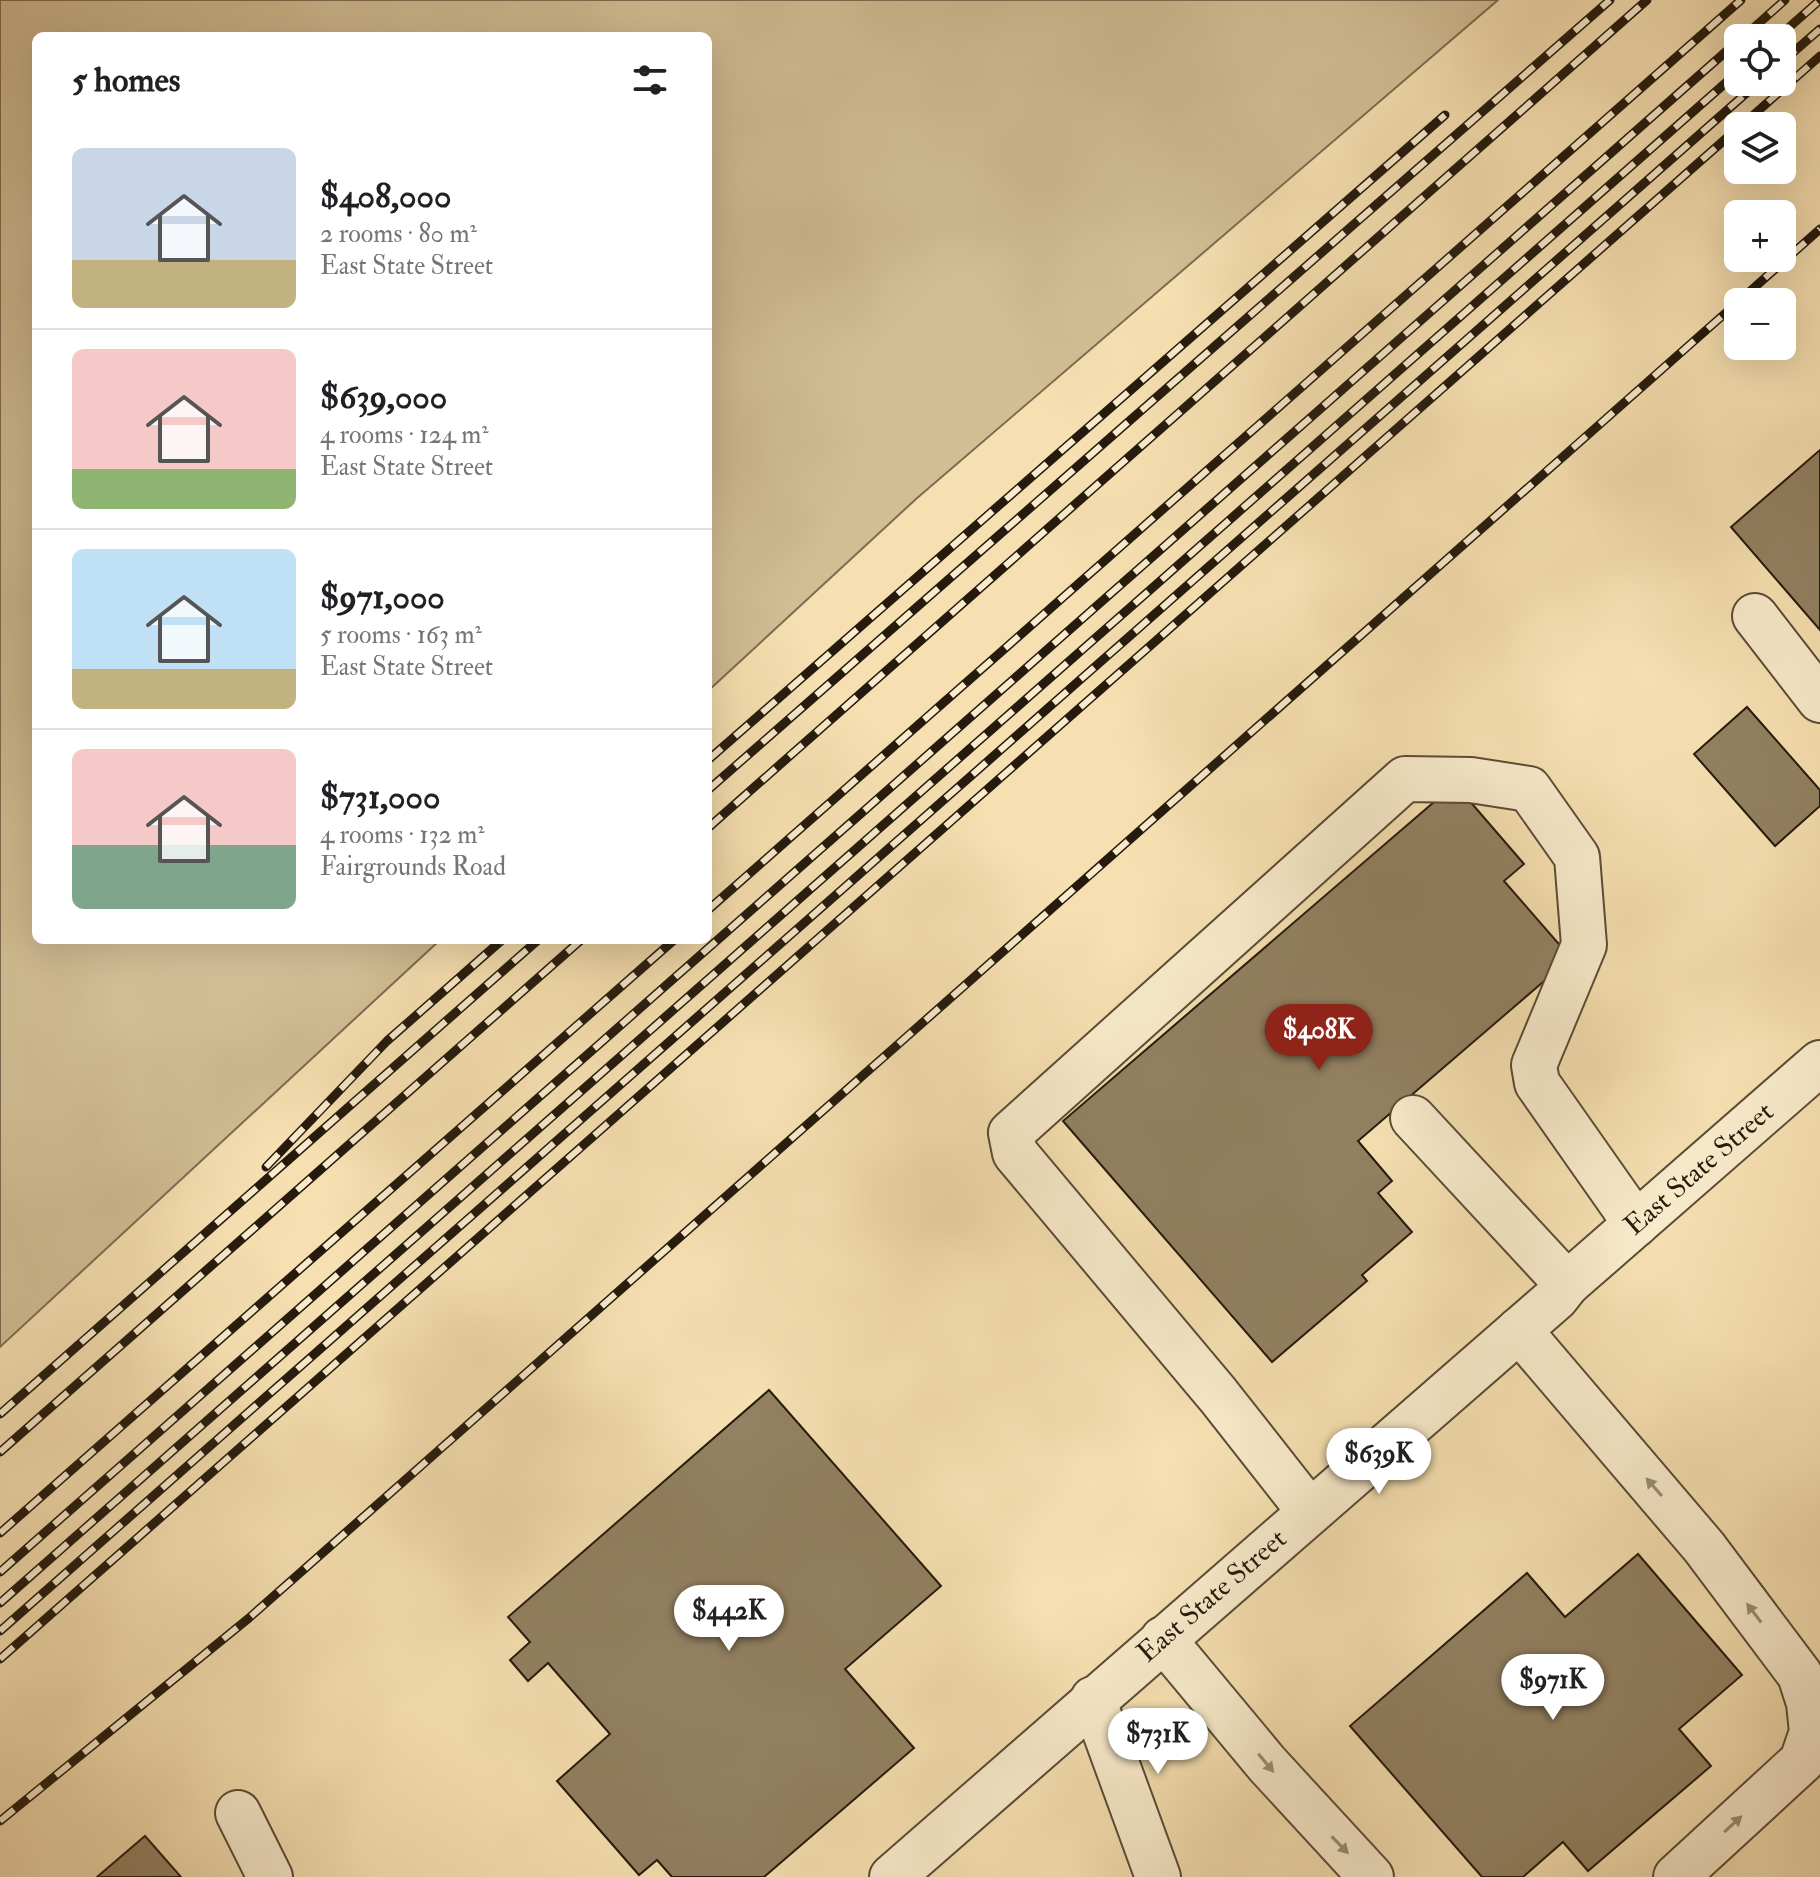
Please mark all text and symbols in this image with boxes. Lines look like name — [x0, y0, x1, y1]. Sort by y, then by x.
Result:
map controls — [1724, 24, 1796, 360]
button: locate — [1724, 24, 1796, 96]
icon: filters — [628, 58, 672, 102]
text: 5 homes — [72, 59, 180, 102]
button: layers — [1724, 112, 1796, 184]
text: $408,000 — [320, 175, 451, 218]
icon: home — [136, 180, 232, 276]
button: + — [1724, 200, 1796, 272]
text: 2 rooms · 80 m² — [320, 218, 477, 250]
text: East State Street — [320, 250, 493, 282]
button: − — [1724, 288, 1796, 360]
text: $639,000 — [320, 376, 447, 419]
icon: home — [136, 381, 232, 477]
text: 4 rooms · 124 m² — [320, 419, 489, 451]
text: East State Street — [320, 451, 493, 483]
text: $971,000 — [320, 576, 445, 619]
icon: home — [136, 581, 232, 677]
text: 5 rooms · 163 m² — [320, 619, 482, 651]
text: East State Street — [320, 651, 493, 683]
text: $731,000 — [320, 776, 440, 819]
icon: home — [136, 781, 232, 877]
text: 4 rooms · 132 m² — [320, 819, 485, 851]
text: Fairgrounds Road — [320, 851, 506, 883]
pin: $408K — [1263, 1004, 1375, 1072]
text: $408K — [1283, 1014, 1355, 1046]
street label: East State Street — [1617, 1095, 1781, 1243]
pin: $639K — [1323, 1428, 1435, 1496]
text: $639K — [1344, 1438, 1414, 1470]
one-way arrow — [1646, 1478, 1663, 1498]
street label: East State Street — [1130, 1522, 1294, 1670]
pin: $442K — [673, 1585, 785, 1653]
text: $442K — [692, 1595, 766, 1627]
one-way arrow — [1746, 1603, 1762, 1623]
pin: $971K — [1497, 1654, 1609, 1722]
text: $971K — [1519, 1664, 1587, 1696]
pin: $731K — [1102, 1708, 1214, 1776]
text: $731K — [1126, 1718, 1190, 1750]
one-way arrow — [1257, 1753, 1274, 1773]
one-way arrow — [1723, 1816, 1742, 1834]
one-way arrow — [1330, 1835, 1349, 1854]

